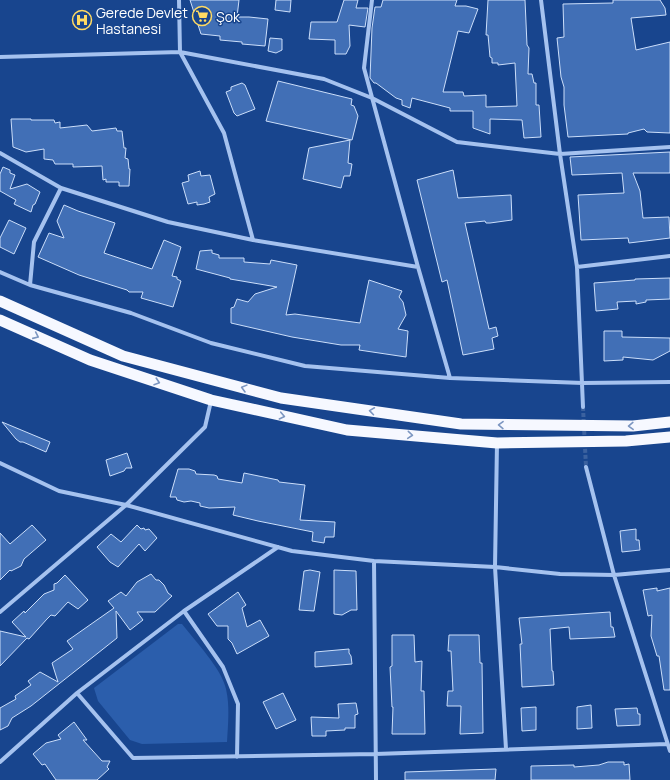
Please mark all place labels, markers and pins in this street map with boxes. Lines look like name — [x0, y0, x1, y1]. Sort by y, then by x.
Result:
place label: Gerede Devlet Hastanesi — [96, 3, 188, 38]
supermarket icon: Şok — [191, 5, 213, 27]
place label: Şok — [216, 7, 241, 26]
hospital icon: Gerede Devlet Hastanesi — [71, 9, 93, 31]

